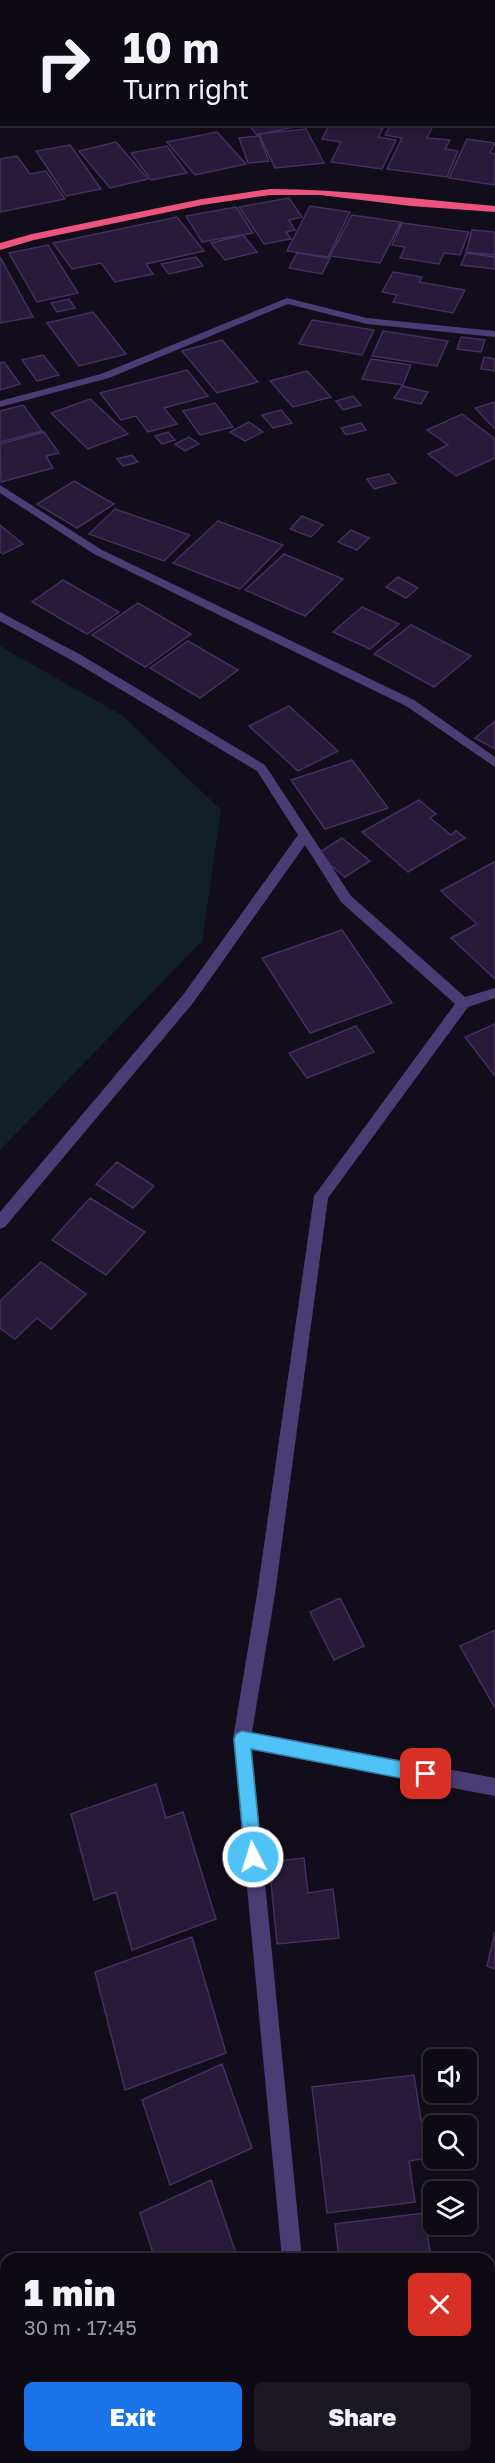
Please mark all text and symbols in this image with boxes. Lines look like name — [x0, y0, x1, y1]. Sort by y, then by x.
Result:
text: 10 m — [123, 22, 219, 72]
icon: right — [24, 24, 102, 102]
text: Turn right — [123, 73, 249, 105]
pin — [400, 1748, 451, 1799]
icon: arrive — [409, 1757, 442, 1790]
position arrow — [221, 1825, 285, 1889]
map controls — [423, 2049, 477, 2235]
button: sound — [423, 2049, 477, 2103]
button: search — [423, 2115, 477, 2169]
button: layers — [423, 2181, 477, 2235]
text: 1 min — [24, 2271, 115, 2314]
button: close — [408, 2273, 471, 2336]
text: 30 m · 17:45 — [24, 2315, 137, 2339]
button: Exit — [24, 2382, 242, 2451]
button: Share — [254, 2382, 471, 2451]

